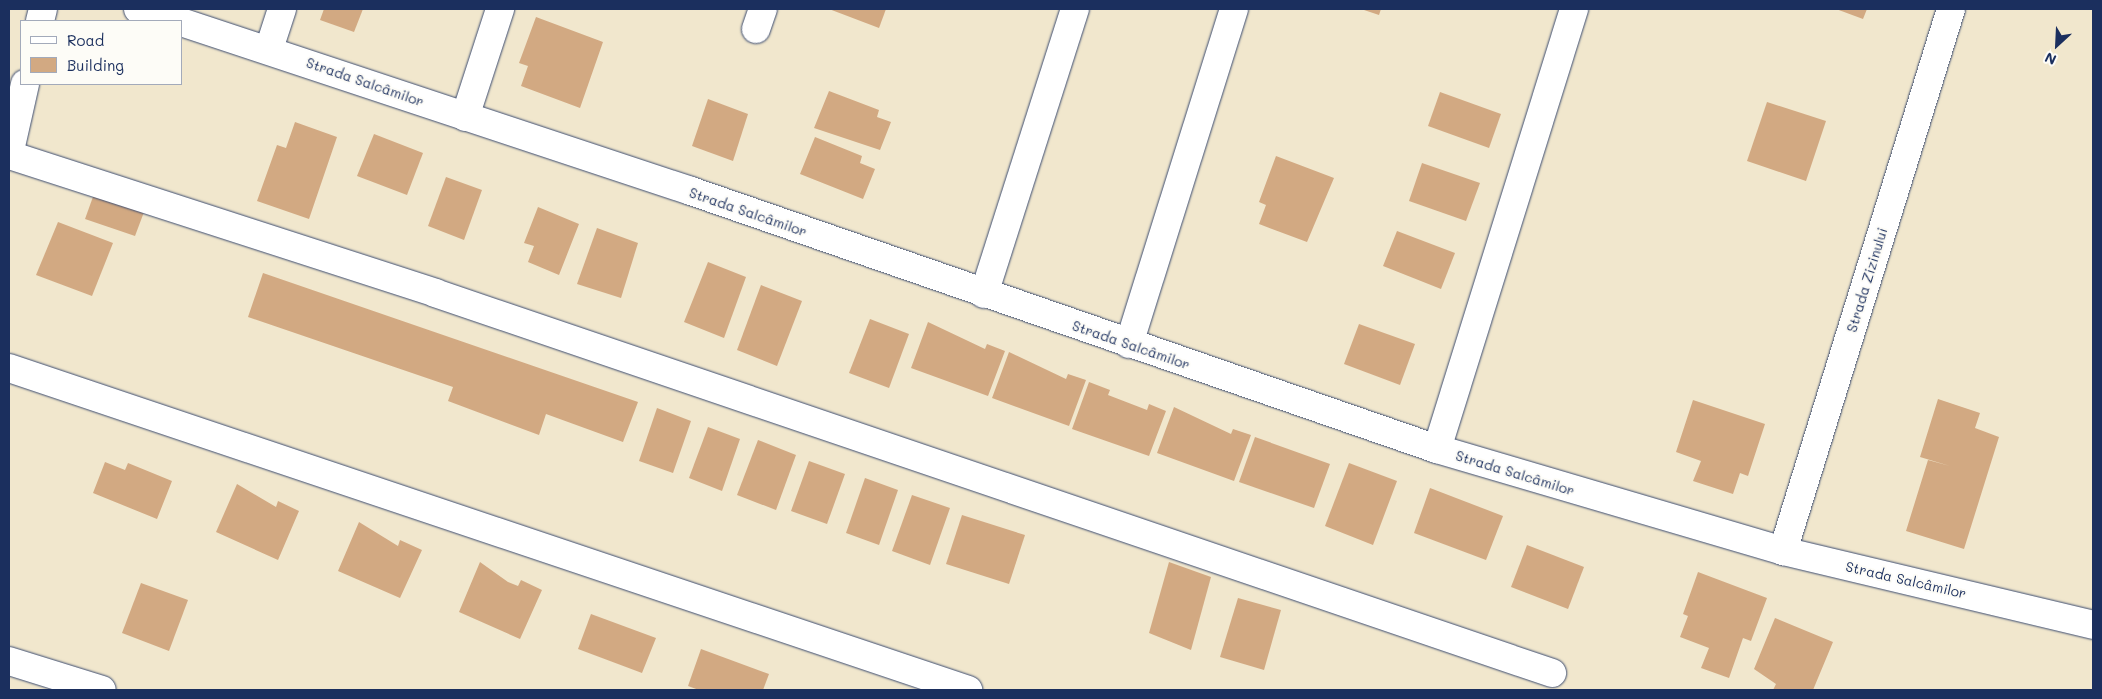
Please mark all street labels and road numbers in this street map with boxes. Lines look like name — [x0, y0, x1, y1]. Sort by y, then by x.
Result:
street label: Strada Salcâmilor — [304, 54, 426, 110]
street label: Strada Salcâmilor — [687, 184, 809, 240]
street label: Strada Zizinului — [1843, 226, 1891, 334]
street label: Strada Salcâmilor — [1070, 317, 1192, 373]
street label: Strada Salcâmilor — [1454, 447, 1576, 499]
street label: Strada Salcâmilor — [1844, 558, 1968, 602]

